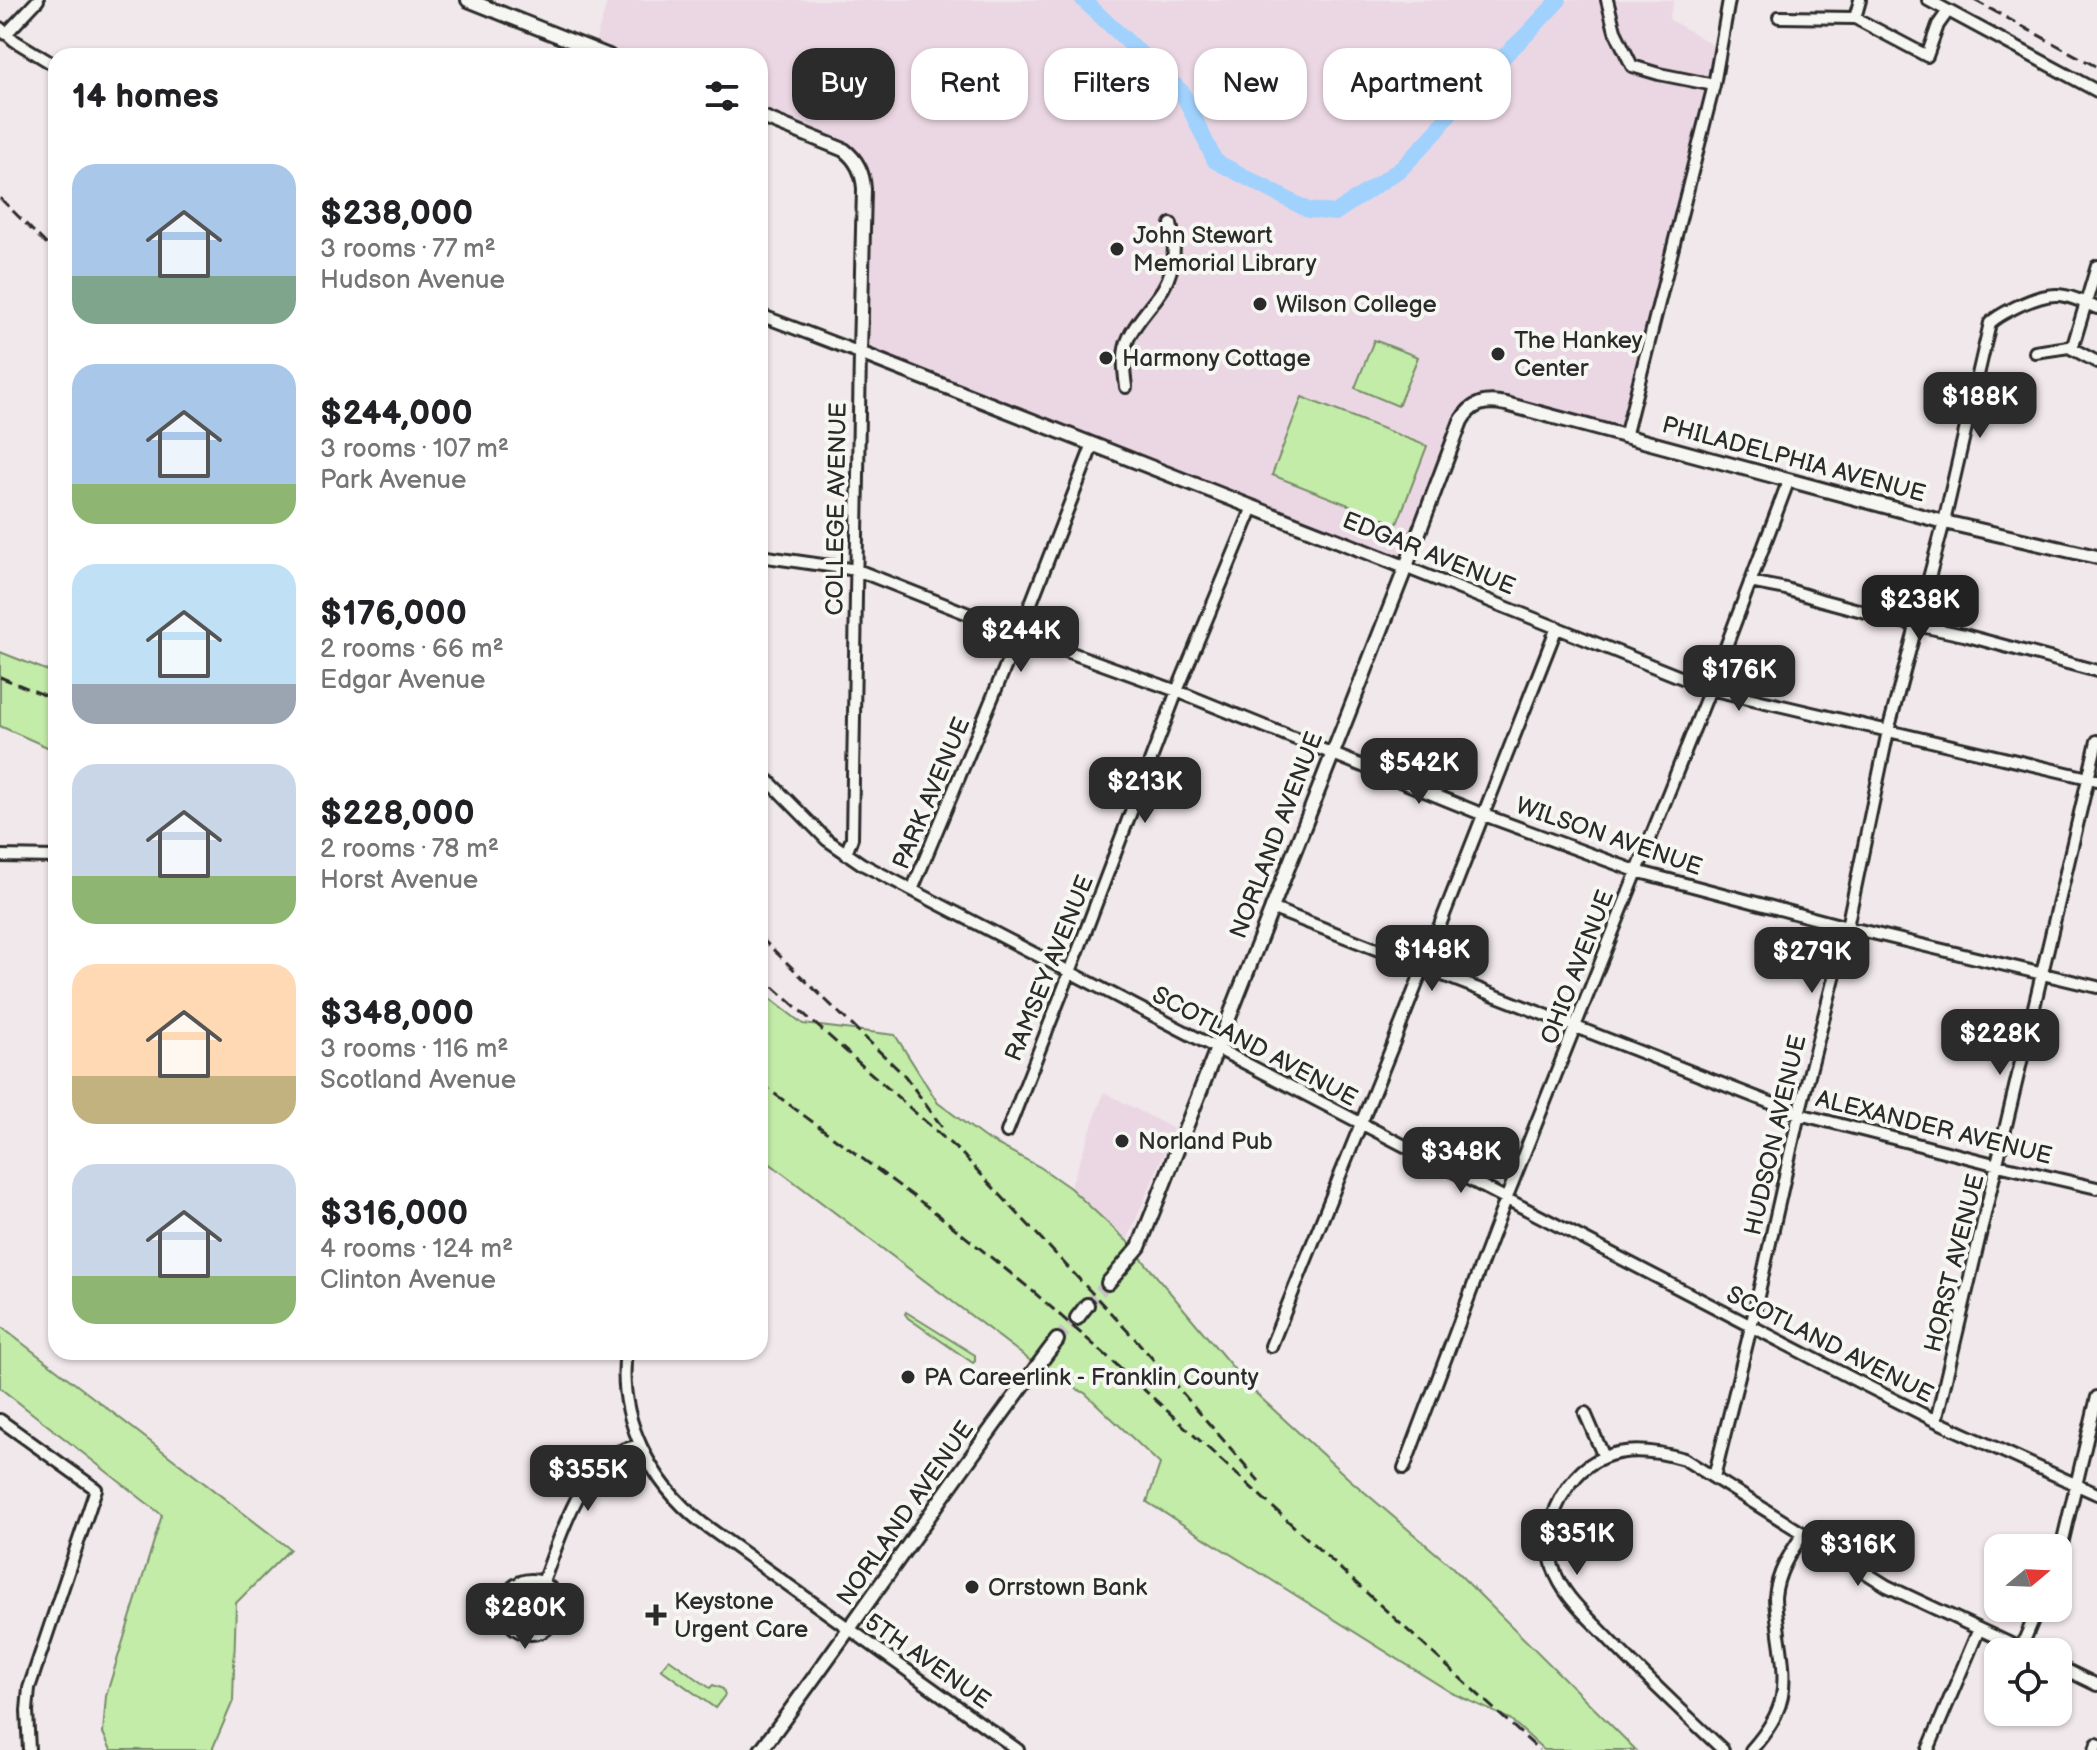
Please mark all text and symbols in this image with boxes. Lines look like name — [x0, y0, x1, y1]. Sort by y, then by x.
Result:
chip: Buy — [792, 48, 895, 120]
chip: Rent — [911, 48, 1028, 120]
chip: Filters — [1044, 48, 1178, 120]
chip: New — [1194, 48, 1307, 120]
chip: Apartment — [1323, 48, 1511, 120]
icon: filters — [700, 74, 744, 118]
text: 14 homes — [72, 76, 219, 117]
text: $238,000 — [320, 193, 473, 234]
icon: home — [136, 196, 232, 292]
place label: John Stewart Memorial Library — [1133, 221, 1317, 278]
text: 3 rooms · 77 m² — [320, 234, 496, 265]
marker: John Stewart Memorial Library — [1108, 240, 1126, 258]
text: Hudson Avenue — [320, 265, 505, 296]
place label: Wilson College — [1276, 290, 1437, 319]
marker: Wilson College — [1251, 295, 1269, 313]
place label: The Hankey Center — [1514, 326, 1643, 383]
place label: Harmony Cottage — [1122, 344, 1311, 373]
marker: The Hankey Center — [1489, 345, 1507, 363]
marker: Harmony Cottage — [1097, 349, 1115, 367]
pin: $188K — [1924, 372, 2036, 440]
text: $188K — [1941, 382, 2019, 413]
text: $244,000 — [320, 393, 473, 434]
icon: home — [136, 396, 232, 492]
street label: COLLEGE AVENUE — [820, 402, 853, 616]
street label: PHILADELPHIA AVENUE — [1659, 410, 1929, 509]
text: 3 rooms · 107 m² — [320, 434, 509, 465]
text: Park Avenue — [320, 465, 466, 496]
street label: EDGAR AVENUE — [1338, 506, 1519, 601]
pin: $238K — [1864, 575, 1976, 643]
text: $238K — [1880, 585, 1960, 616]
text: $176,000 — [320, 593, 467, 634]
icon: home — [136, 596, 232, 692]
pin: $244K — [965, 606, 1077, 674]
text: $244K — [981, 616, 1061, 647]
text: 2 rooms · 66 m² — [320, 634, 504, 665]
pin: $176K — [1683, 645, 1795, 713]
text: $176K — [1701, 655, 1777, 686]
text: Edgar Avenue — [320, 665, 485, 696]
street label: PARK AVENUE — [886, 713, 976, 873]
street label: NORLAND AVENUE — [1224, 728, 1329, 942]
pin: $542K — [1363, 738, 1475, 806]
text: $542K — [1379, 748, 1459, 779]
pin: $213K — [1089, 757, 1201, 825]
text: $213K — [1107, 767, 1183, 798]
street label: WILSON AVENUE — [1512, 791, 1706, 882]
text: $228,000 — [320, 793, 475, 834]
icon: home — [136, 796, 232, 892]
text: 2 rooms · 78 m² — [320, 834, 499, 865]
text: Horst Avenue — [320, 865, 478, 896]
street label: RAMSEY AVENUE — [999, 871, 1100, 1065]
street label: OHIO AVENUE — [1535, 886, 1620, 1048]
pin: $148K — [1376, 925, 1488, 993]
pin: $279K — [1756, 927, 1868, 995]
text: $148K — [1394, 935, 1470, 966]
text: $279K — [1772, 937, 1852, 968]
street label: SCOTLAND AVENUE — [1147, 980, 1362, 1113]
text: $348,000 — [320, 993, 474, 1034]
icon: home — [136, 996, 232, 1092]
pin: $228K — [1944, 1009, 2056, 1077]
text: $228K — [1959, 1019, 2041, 1050]
street label: HUDSON AVENUE — [1738, 1032, 1813, 1238]
text: 3 rooms · 116 m² — [320, 1034, 509, 1065]
text: Scotland Avenue — [320, 1065, 516, 1096]
street label: ALEXANDER AVENUE — [1813, 1084, 2055, 1171]
place label: Norland Pub — [1138, 1127, 1273, 1156]
pin: $348K — [1405, 1127, 1517, 1195]
marker: Norland Pub — [1113, 1132, 1131, 1150]
text: $348K — [1421, 1137, 1501, 1168]
street label: HORST AVENUE — [1918, 1171, 1991, 1355]
text: $316,000 — [320, 1193, 468, 1234]
icon: home — [136, 1196, 232, 1292]
text: 4 rooms · 124 m² — [320, 1234, 513, 1265]
text: Clinton Avenue — [320, 1265, 496, 1296]
street label: SCOTLAND AVENUE — [1721, 1280, 1938, 1409]
place label: PA Careerlink - Franklin County — [924, 1363, 1259, 1392]
marker: PA Careerlink - Franklin County — [899, 1368, 917, 1386]
street label: NORLAND AVENUE — [831, 1415, 980, 1611]
pin: $355K — [532, 1445, 644, 1513]
text: $355K — [548, 1455, 628, 1486]
pin: $351K — [1521, 1509, 1633, 1577]
text: $351K — [1539, 1519, 1615, 1550]
pin: $316K — [1802, 1520, 1914, 1588]
text: $316K — [1820, 1530, 1896, 1561]
north arrow — [1984, 1534, 2072, 1622]
map controls — [1984, 1534, 2072, 1726]
place label: Orrstown Bank — [988, 1573, 1147, 1602]
marker: Orrstown Bank — [963, 1578, 981, 1596]
pin: $280K — [469, 1583, 581, 1651]
place label: Keystone Urgent Care — [674, 1587, 808, 1644]
text: $280K — [484, 1593, 566, 1624]
marker: Keystone Urgent Care — [645, 1604, 667, 1626]
street label: 5TH AVENUE — [859, 1607, 996, 1715]
button: locate — [1984, 1638, 2072, 1726]

